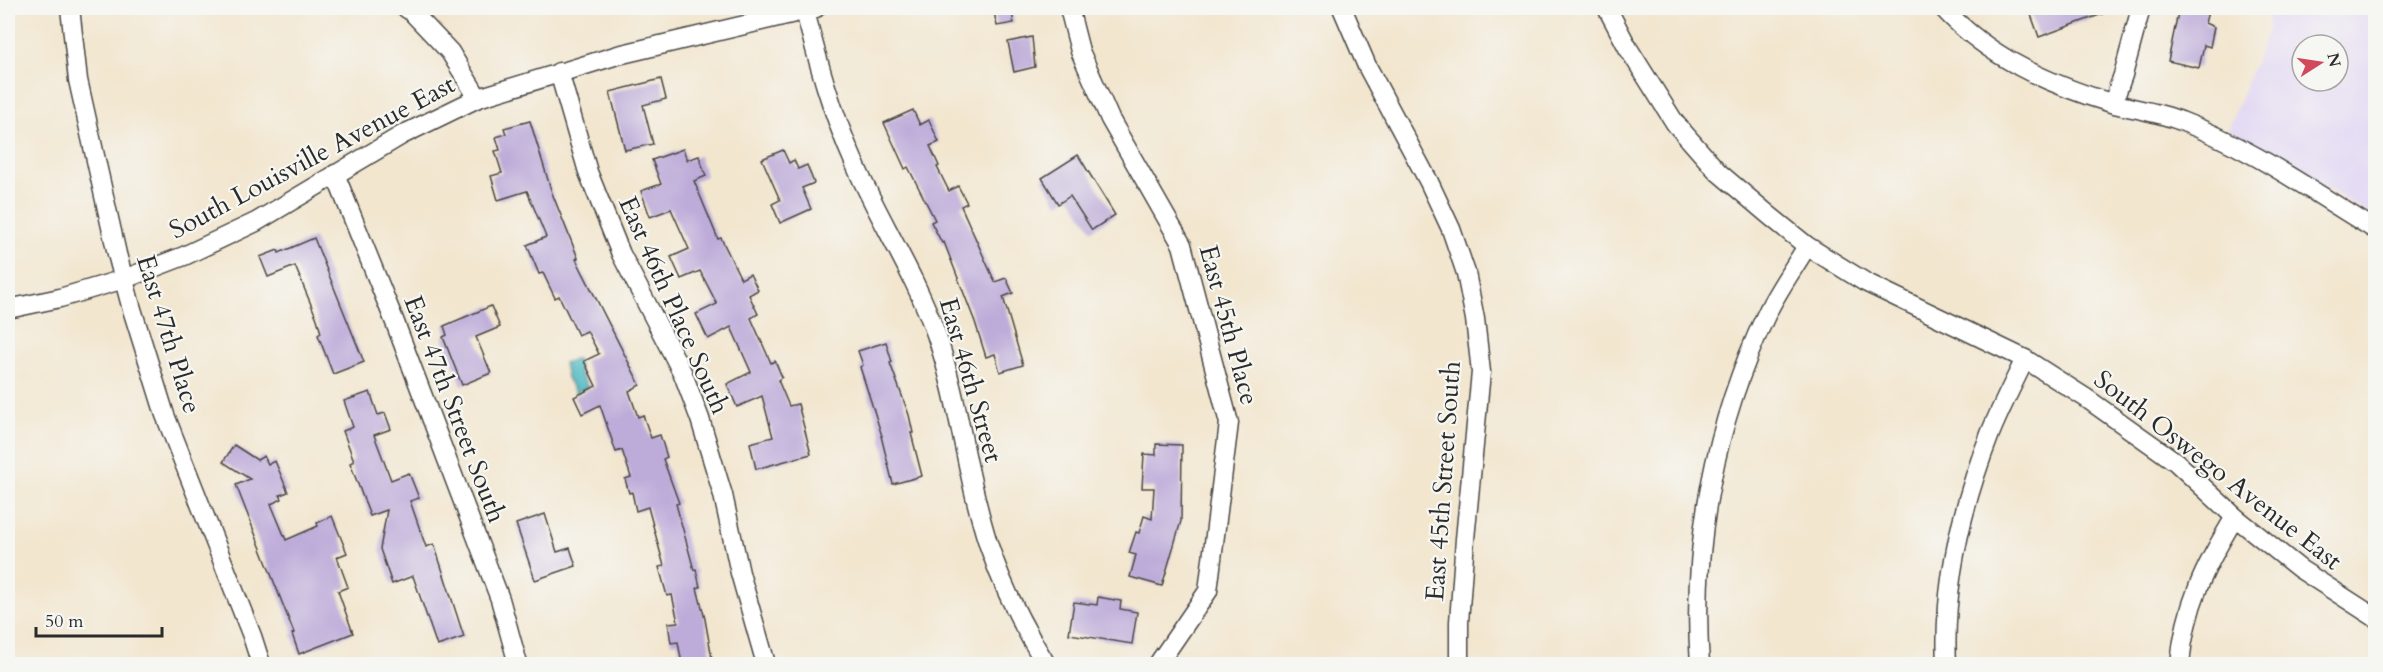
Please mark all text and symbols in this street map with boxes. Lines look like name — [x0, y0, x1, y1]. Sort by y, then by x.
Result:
north arrow — [2290, 33, 2350, 93]
text: N — [2321, 51, 2346, 69]
street label: South Louisville Avenue East — [163, 67, 461, 247]
street label: East 46th Place South — [610, 191, 738, 419]
street label: East 45th Place — [1191, 241, 1267, 409]
street label: East 47th Place — [128, 250, 210, 418]
street label: East 47th Street South — [396, 290, 514, 528]
street label: East 46th Street — [931, 294, 1011, 466]
street label: East 45th Street South — [1417, 360, 1469, 602]
street label: South Oswego Avenue East — [2087, 362, 2349, 578]
scale bar — [36, 600, 162, 638]
text: 50 m — [45, 609, 84, 634]

